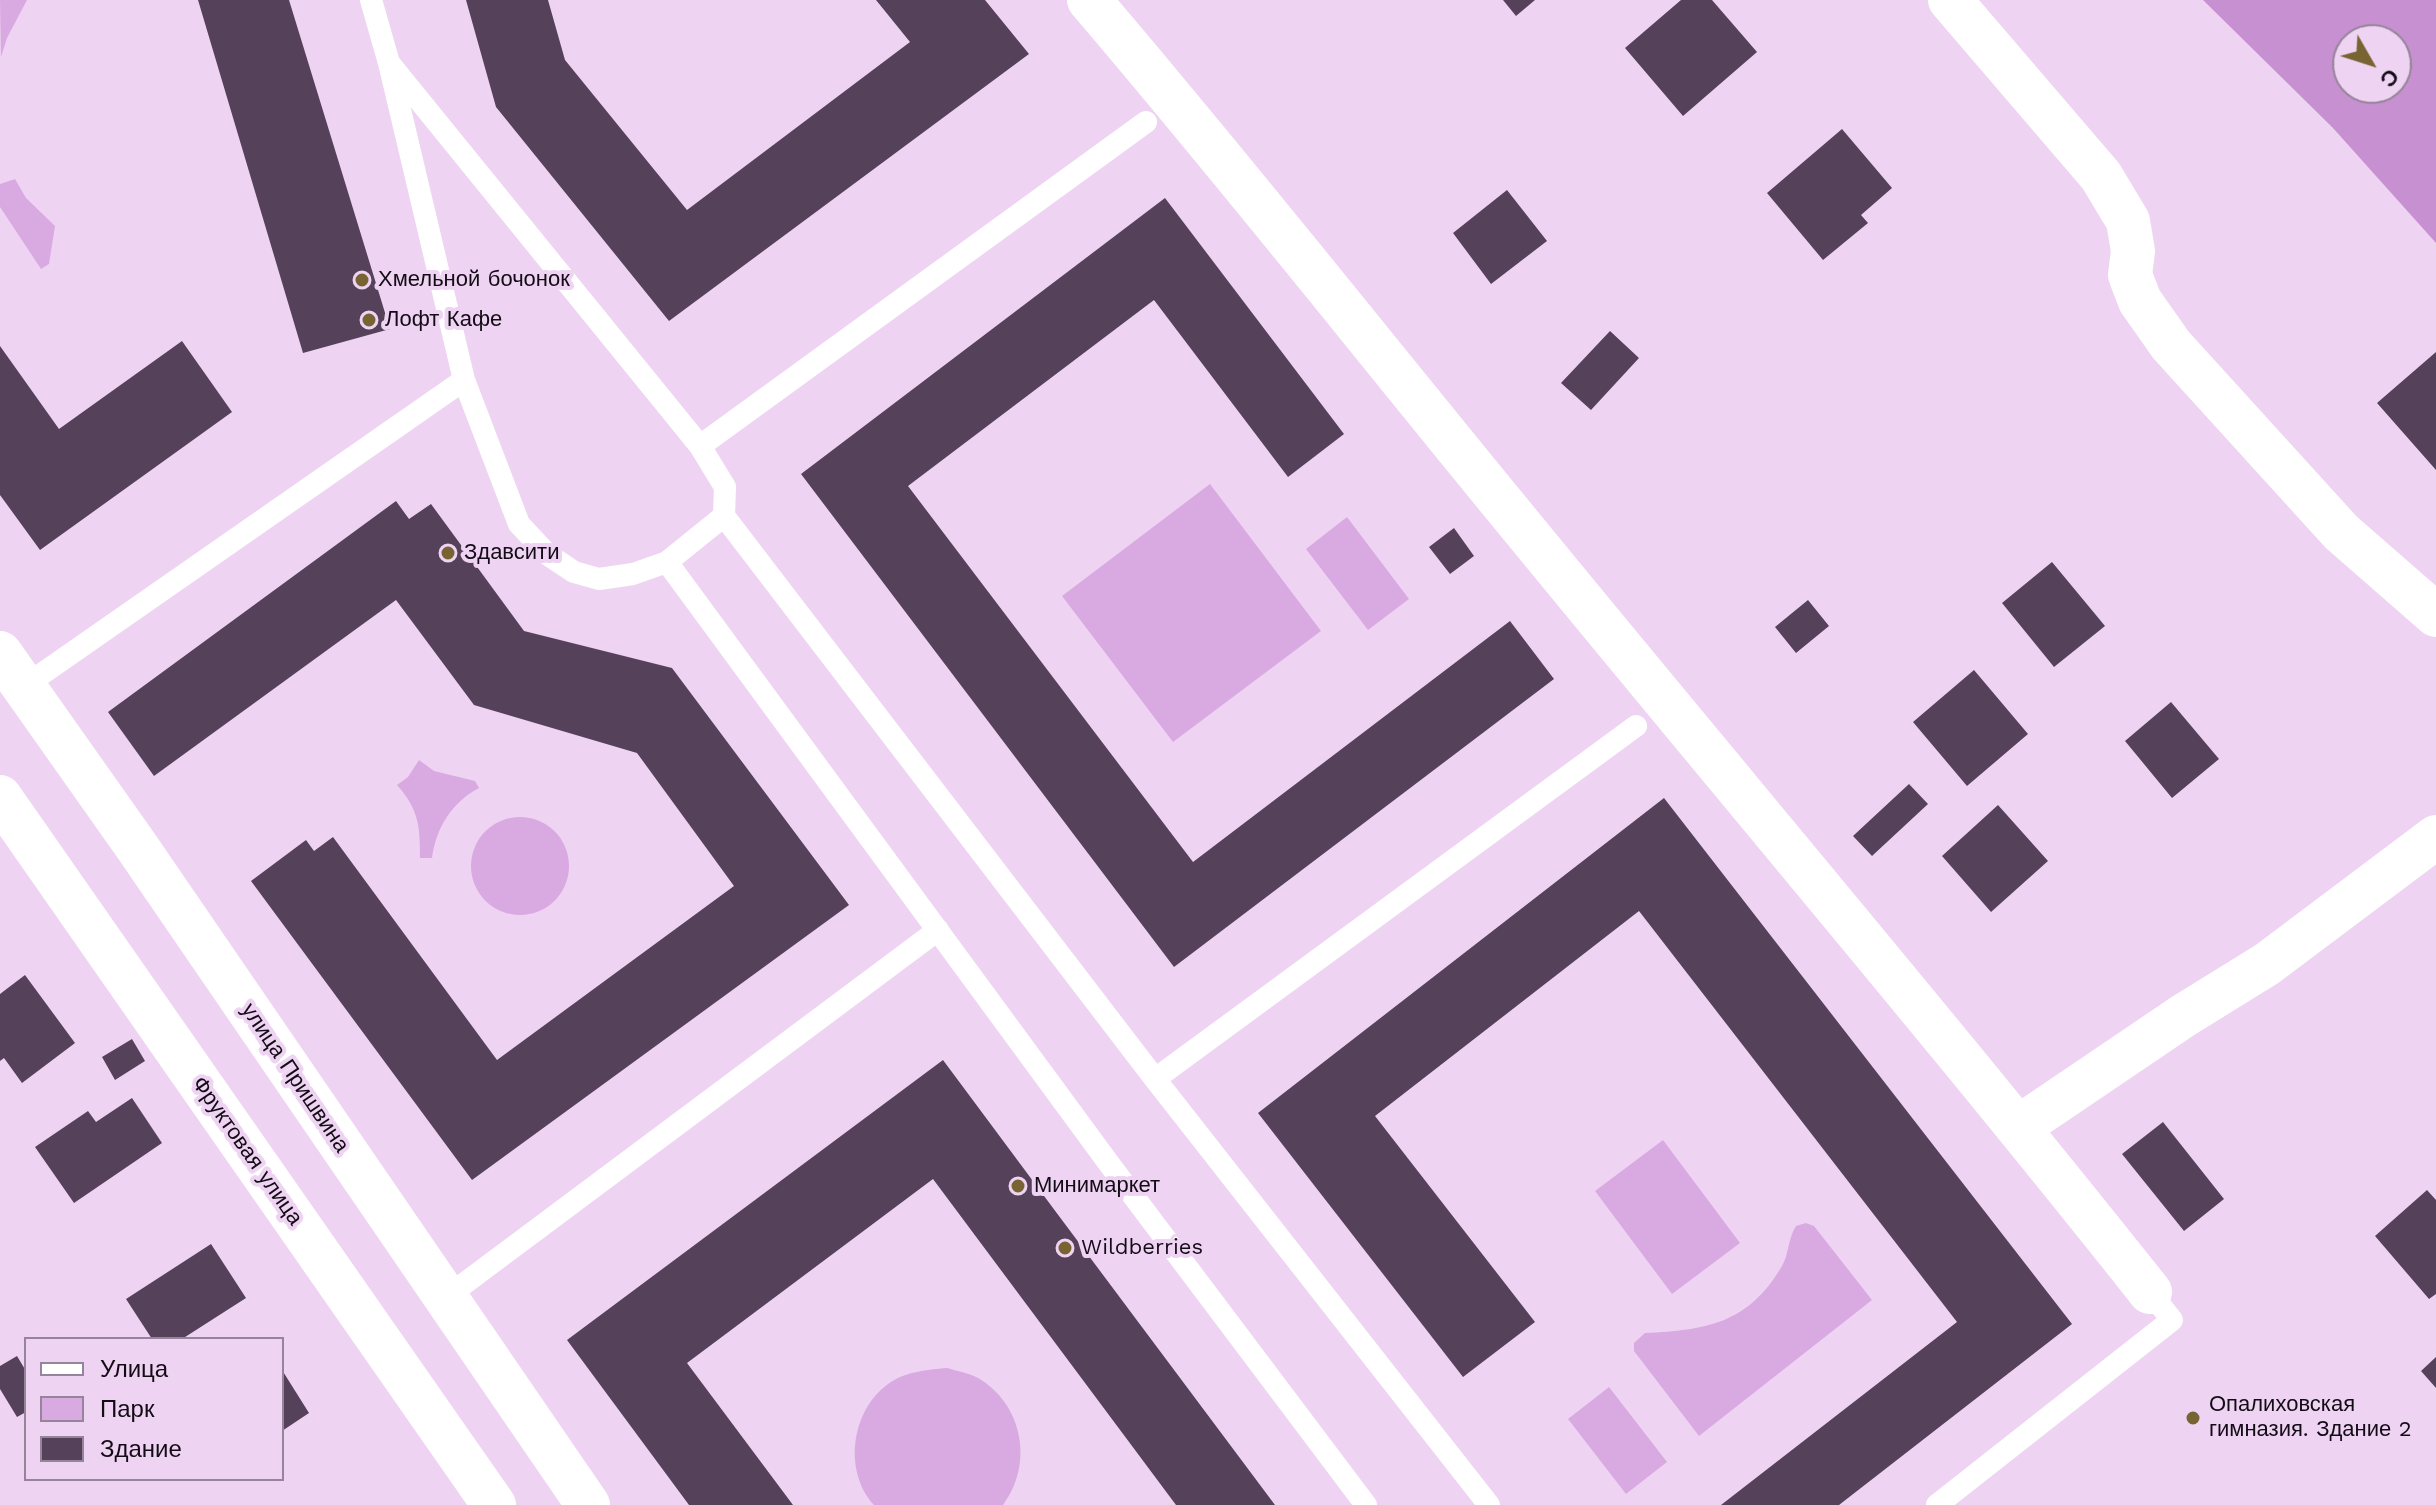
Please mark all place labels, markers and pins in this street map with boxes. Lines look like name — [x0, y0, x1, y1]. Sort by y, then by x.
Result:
place label: Хмельной бочонок — [378, 267, 570, 293]
marker: Хмельной бочонок — [353, 271, 371, 289]
place label: Лофт Кафе — [385, 307, 502, 333]
marker: Лофт Кафе — [360, 311, 378, 329]
place label: Здавсити — [464, 540, 559, 566]
marker: Здавсити — [439, 544, 457, 562]
place label: Минимаркет — [1034, 1173, 1160, 1199]
marker: Минимаркет — [1009, 1177, 1027, 1195]
place label: Wildberries — [1081, 1235, 1203, 1261]
marker: Wildberries — [1056, 1239, 1074, 1257]
place label: Опалиховская гимназия. Здание 2 — [2209, 1392, 2412, 1444]
marker: Опалиховская гимназия. Здание 2 — [2184, 1409, 2202, 1427]

